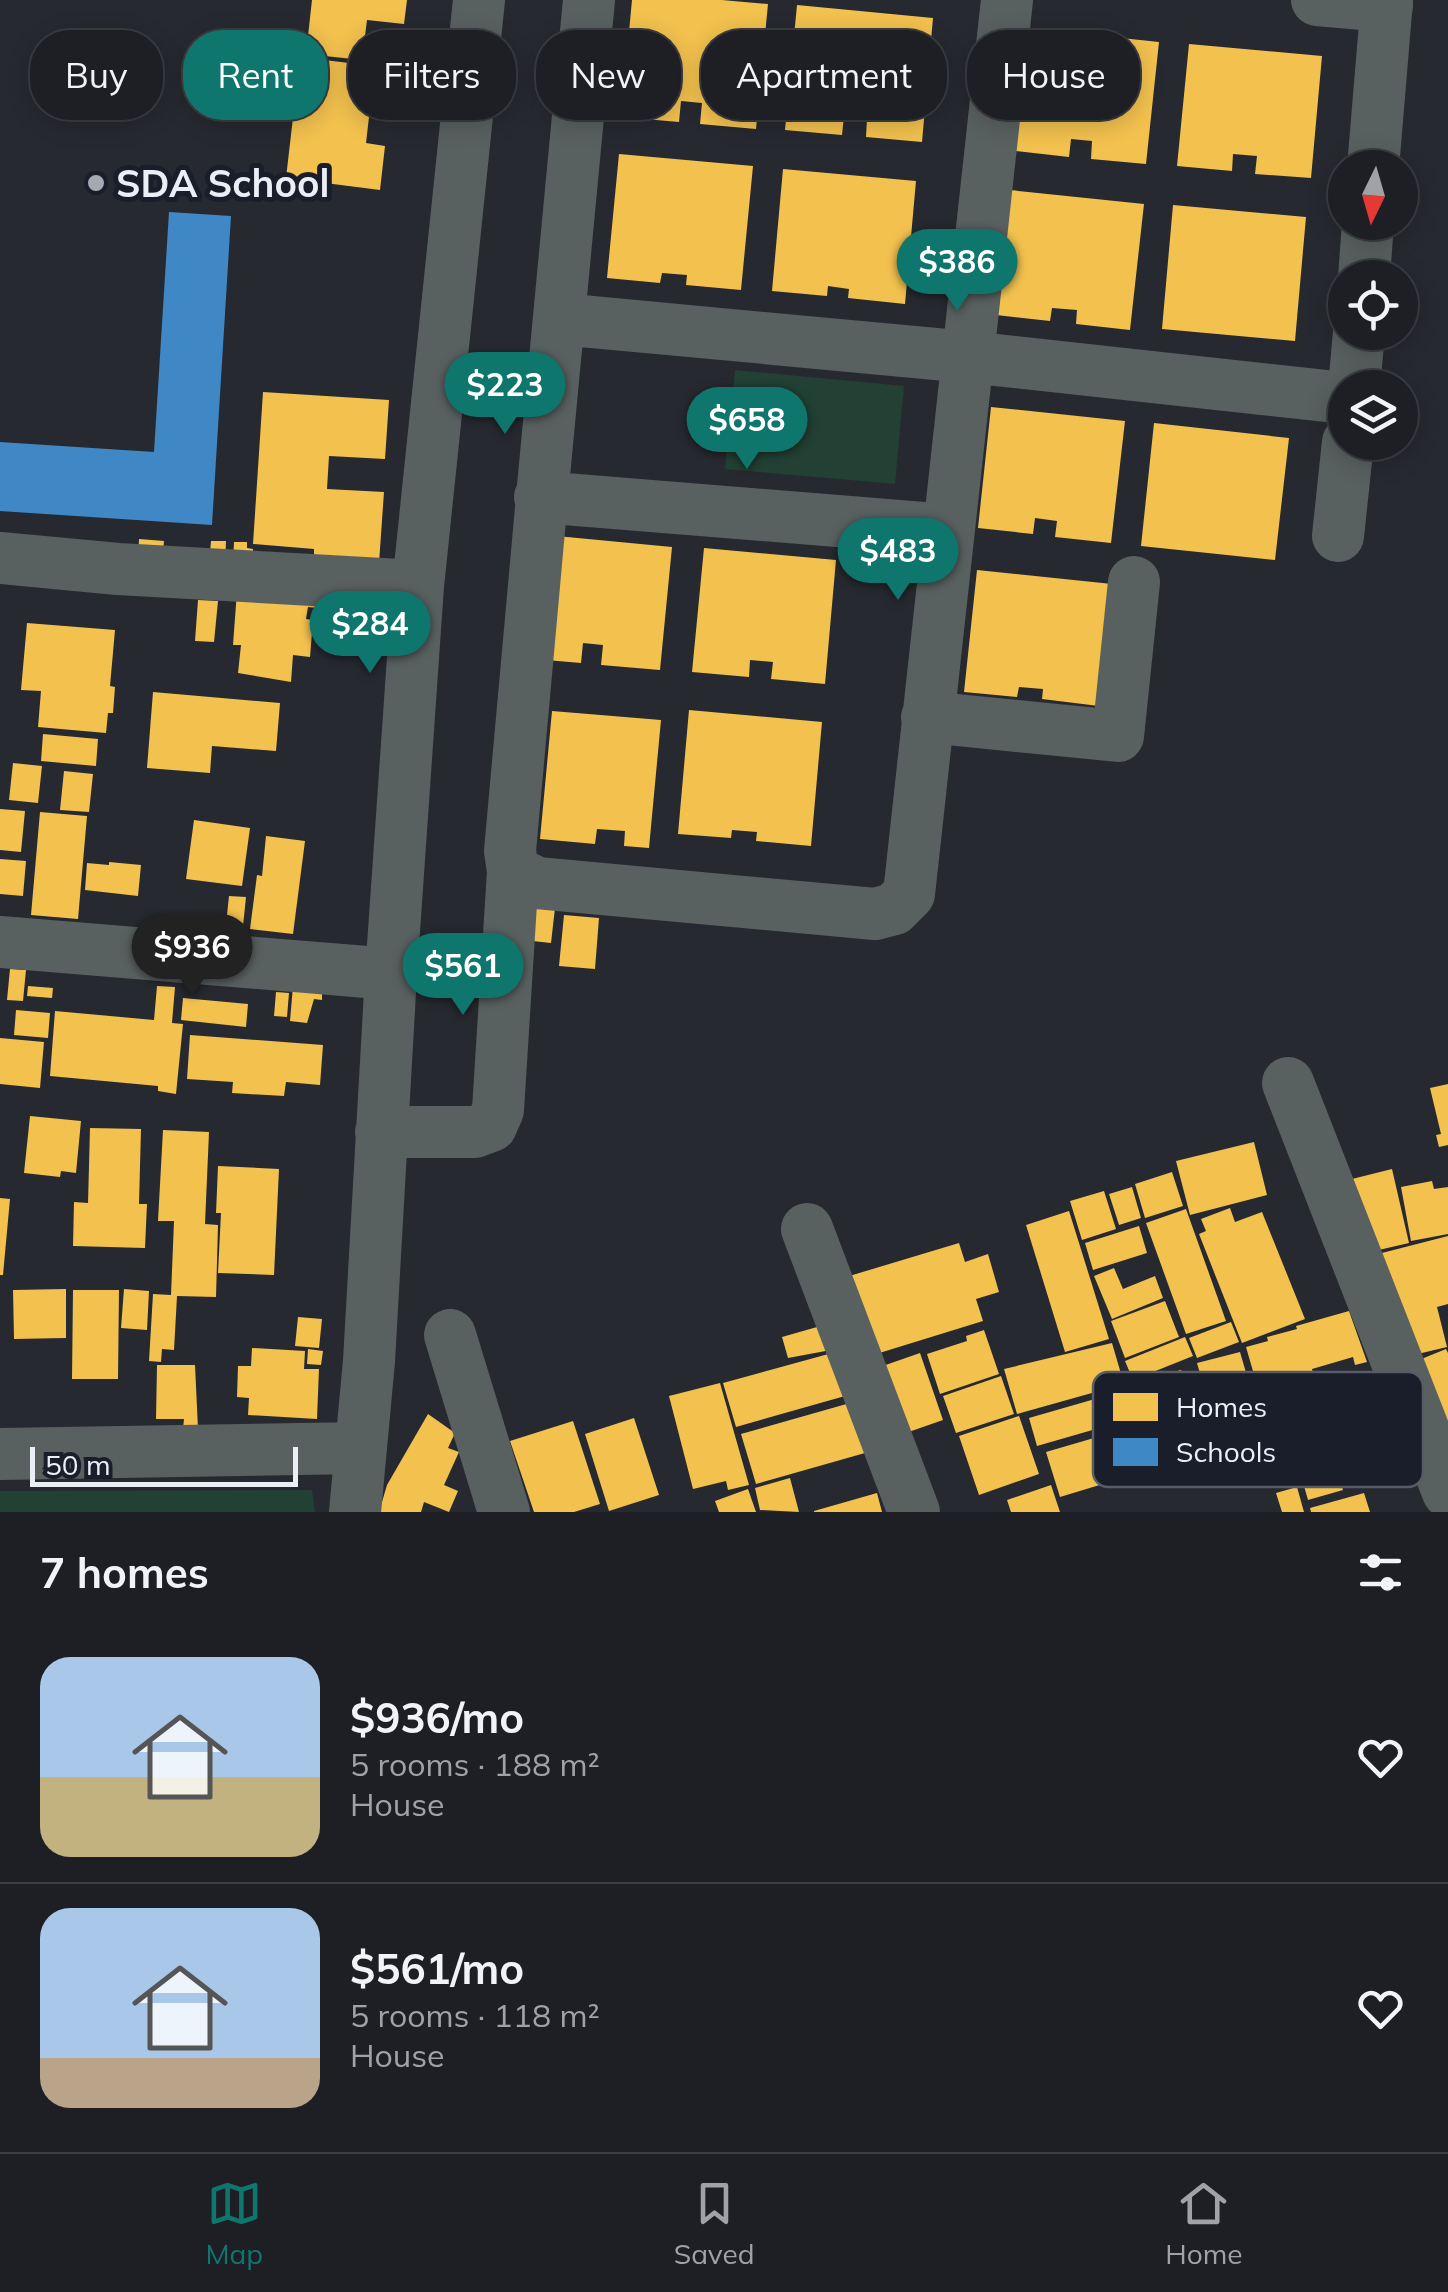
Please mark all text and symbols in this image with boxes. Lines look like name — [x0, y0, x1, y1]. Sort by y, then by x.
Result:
chip: Buy — [30, 30, 163, 120]
chip: Rent — [183, 30, 328, 120]
chip: Filters — [348, 30, 516, 120]
chip: New — [536, 30, 681, 120]
chip: Apartment — [701, 30, 947, 120]
chip: House — [967, 30, 1140, 120]
north arrow — [1328, 150, 1418, 240]
map controls — [1328, 150, 1418, 460]
place label: SDA School — [116, 159, 329, 207]
marker: SDA School — [85, 172, 107, 194]
pin: $386 — [898, 229, 1016, 314]
text: $386 — [919, 241, 995, 281]
button: locate — [1328, 260, 1418, 350]
pin: $223 — [446, 352, 564, 437]
text: $223 — [467, 364, 543, 404]
button: layers — [1328, 370, 1418, 460]
pin: $658 — [688, 387, 806, 472]
text: $658 — [709, 399, 785, 439]
pin: $483 — [839, 518, 957, 603]
text: $483 — [860, 530, 936, 570]
pin: $284 — [311, 591, 429, 676]
text: $284 — [332, 603, 408, 643]
pin: $936 — [133, 914, 251, 999]
text: $936 — [154, 926, 230, 966]
pin: $561 — [404, 933, 522, 1018]
text: $561 — [425, 945, 501, 985]
legend — [1093, 1372, 1423, 1487]
text: Homes — [1176, 1389, 1267, 1424]
text: Schools — [1176, 1434, 1276, 1469]
scale bar — [30, 1442, 298, 1486]
text: 50 m — [45, 1447, 111, 1482]
icon: filters — [1353, 1545, 1408, 1600]
text: 7 homes — [40, 1546, 209, 1599]
text: $936/mo — [350, 1691, 524, 1744]
icon: home — [120, 1697, 240, 1817]
icon: heart — [1353, 1730, 1408, 1785]
text: 5 rooms · 188 m² — [350, 1744, 600, 1784]
text: House — [350, 1784, 445, 1824]
text: $561/mo — [350, 1942, 524, 1995]
icon: home — [120, 1948, 240, 2068]
icon: heart — [1353, 1981, 1408, 2036]
text: 5 rooms · 118 m² — [350, 1995, 600, 2035]
text: House — [350, 2035, 445, 2075]
tab: Map — [205, 2176, 263, 2271]
tab: Saved — [674, 2176, 755, 2271]
tab: Home — [1165, 2176, 1243, 2271]

